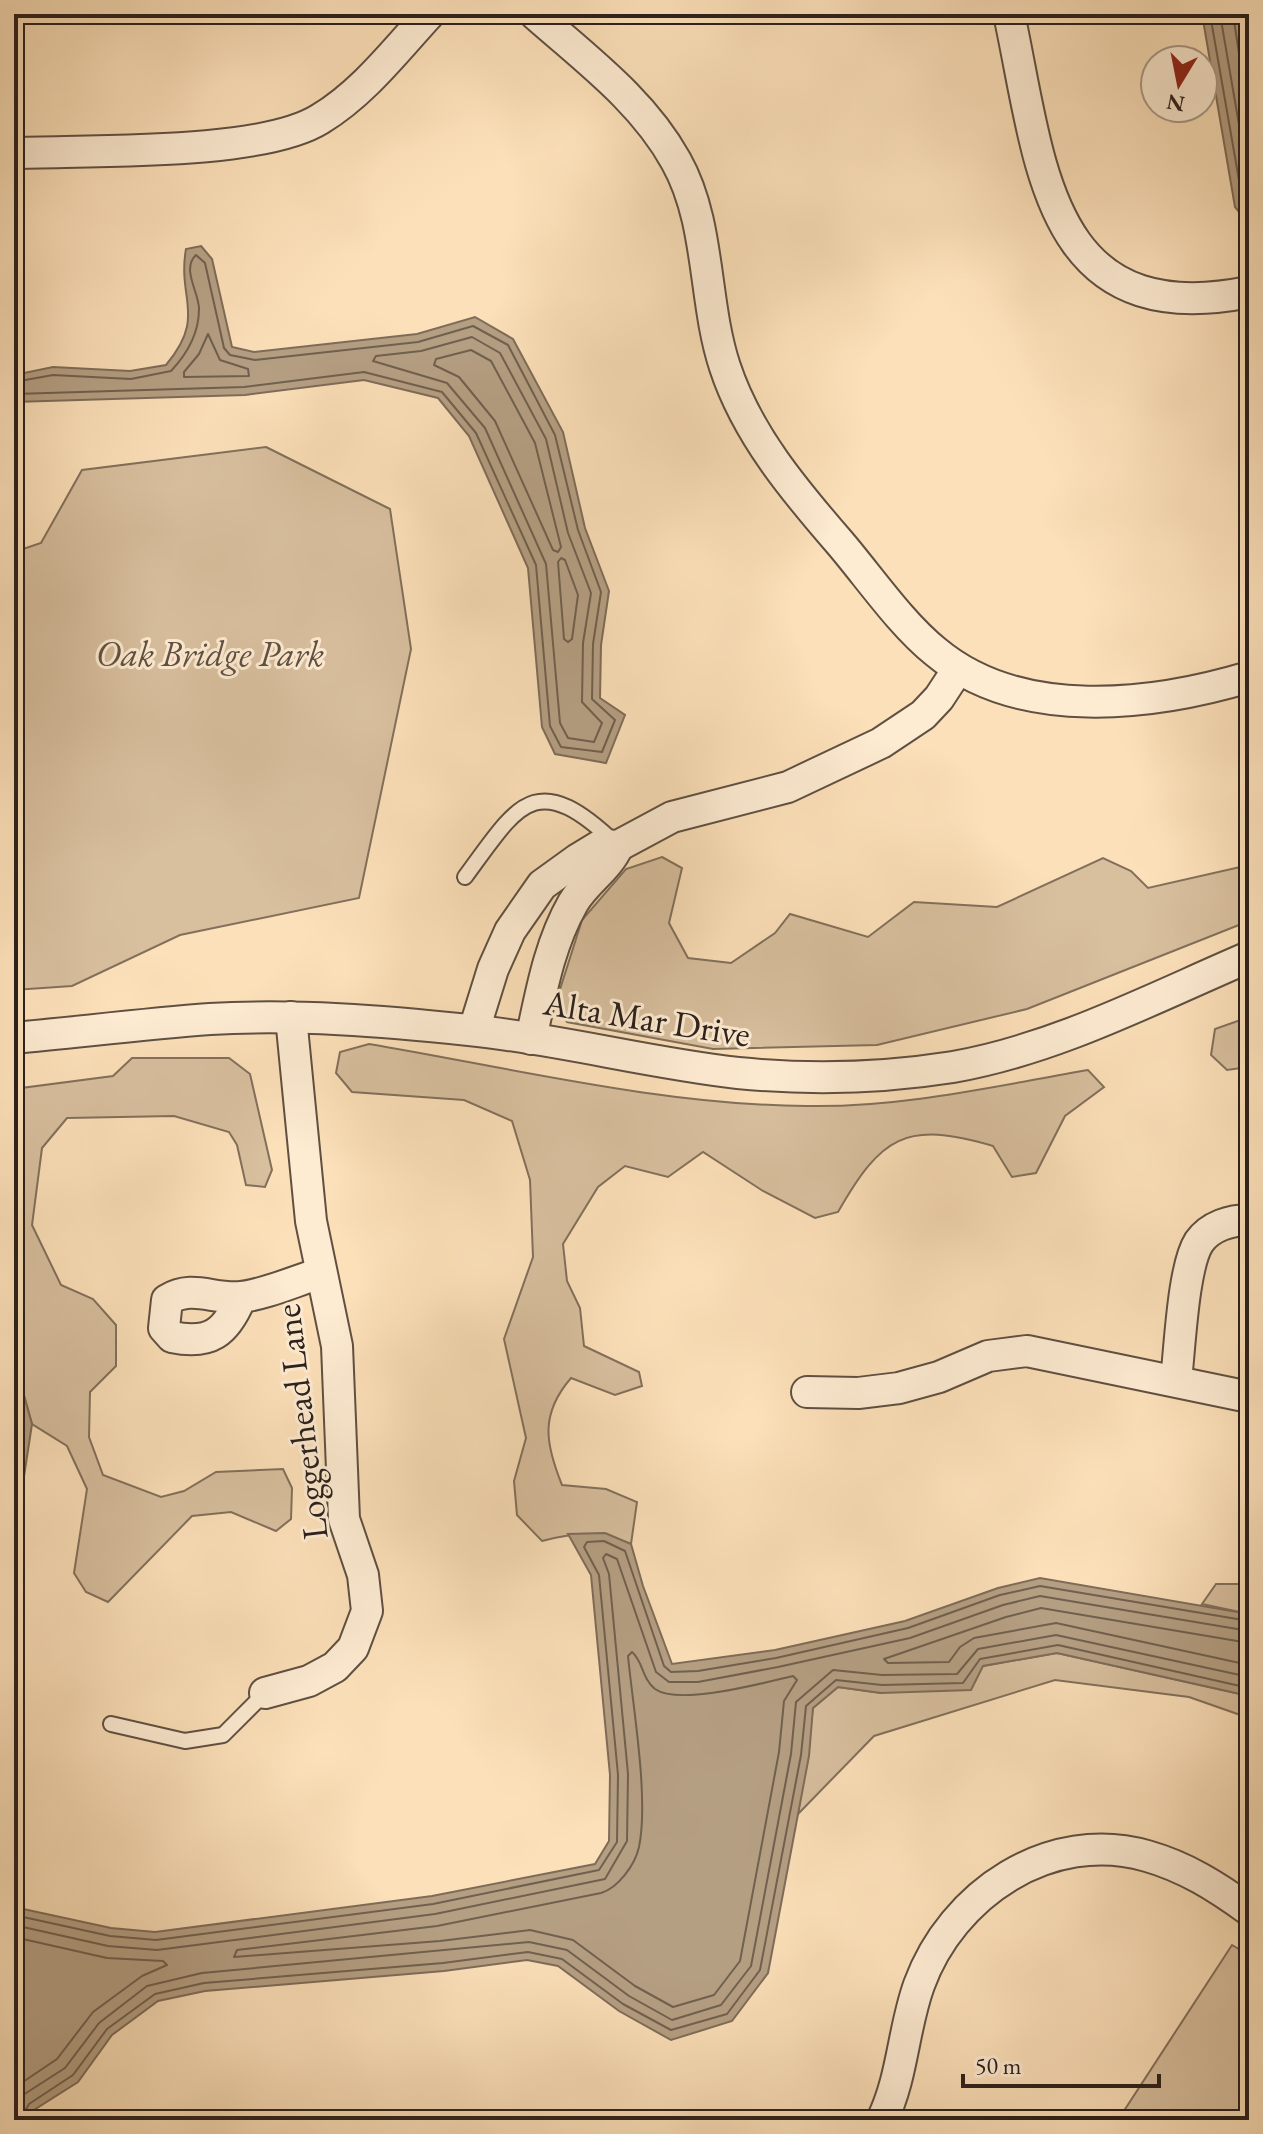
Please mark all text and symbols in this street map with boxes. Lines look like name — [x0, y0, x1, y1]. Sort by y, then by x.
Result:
north arrow — [1139, 44, 1219, 124]
text: N — [1164, 87, 1187, 119]
park label: Oak Bridge Park — [96, 630, 324, 677]
street label: Alta Mar Drive — [539, 978, 754, 1058]
street label: Loggerhead Lane — [263, 1302, 339, 1542]
scale bar — [963, 2038, 1159, 2088]
text: 50 m — [975, 2050, 1022, 2081]

